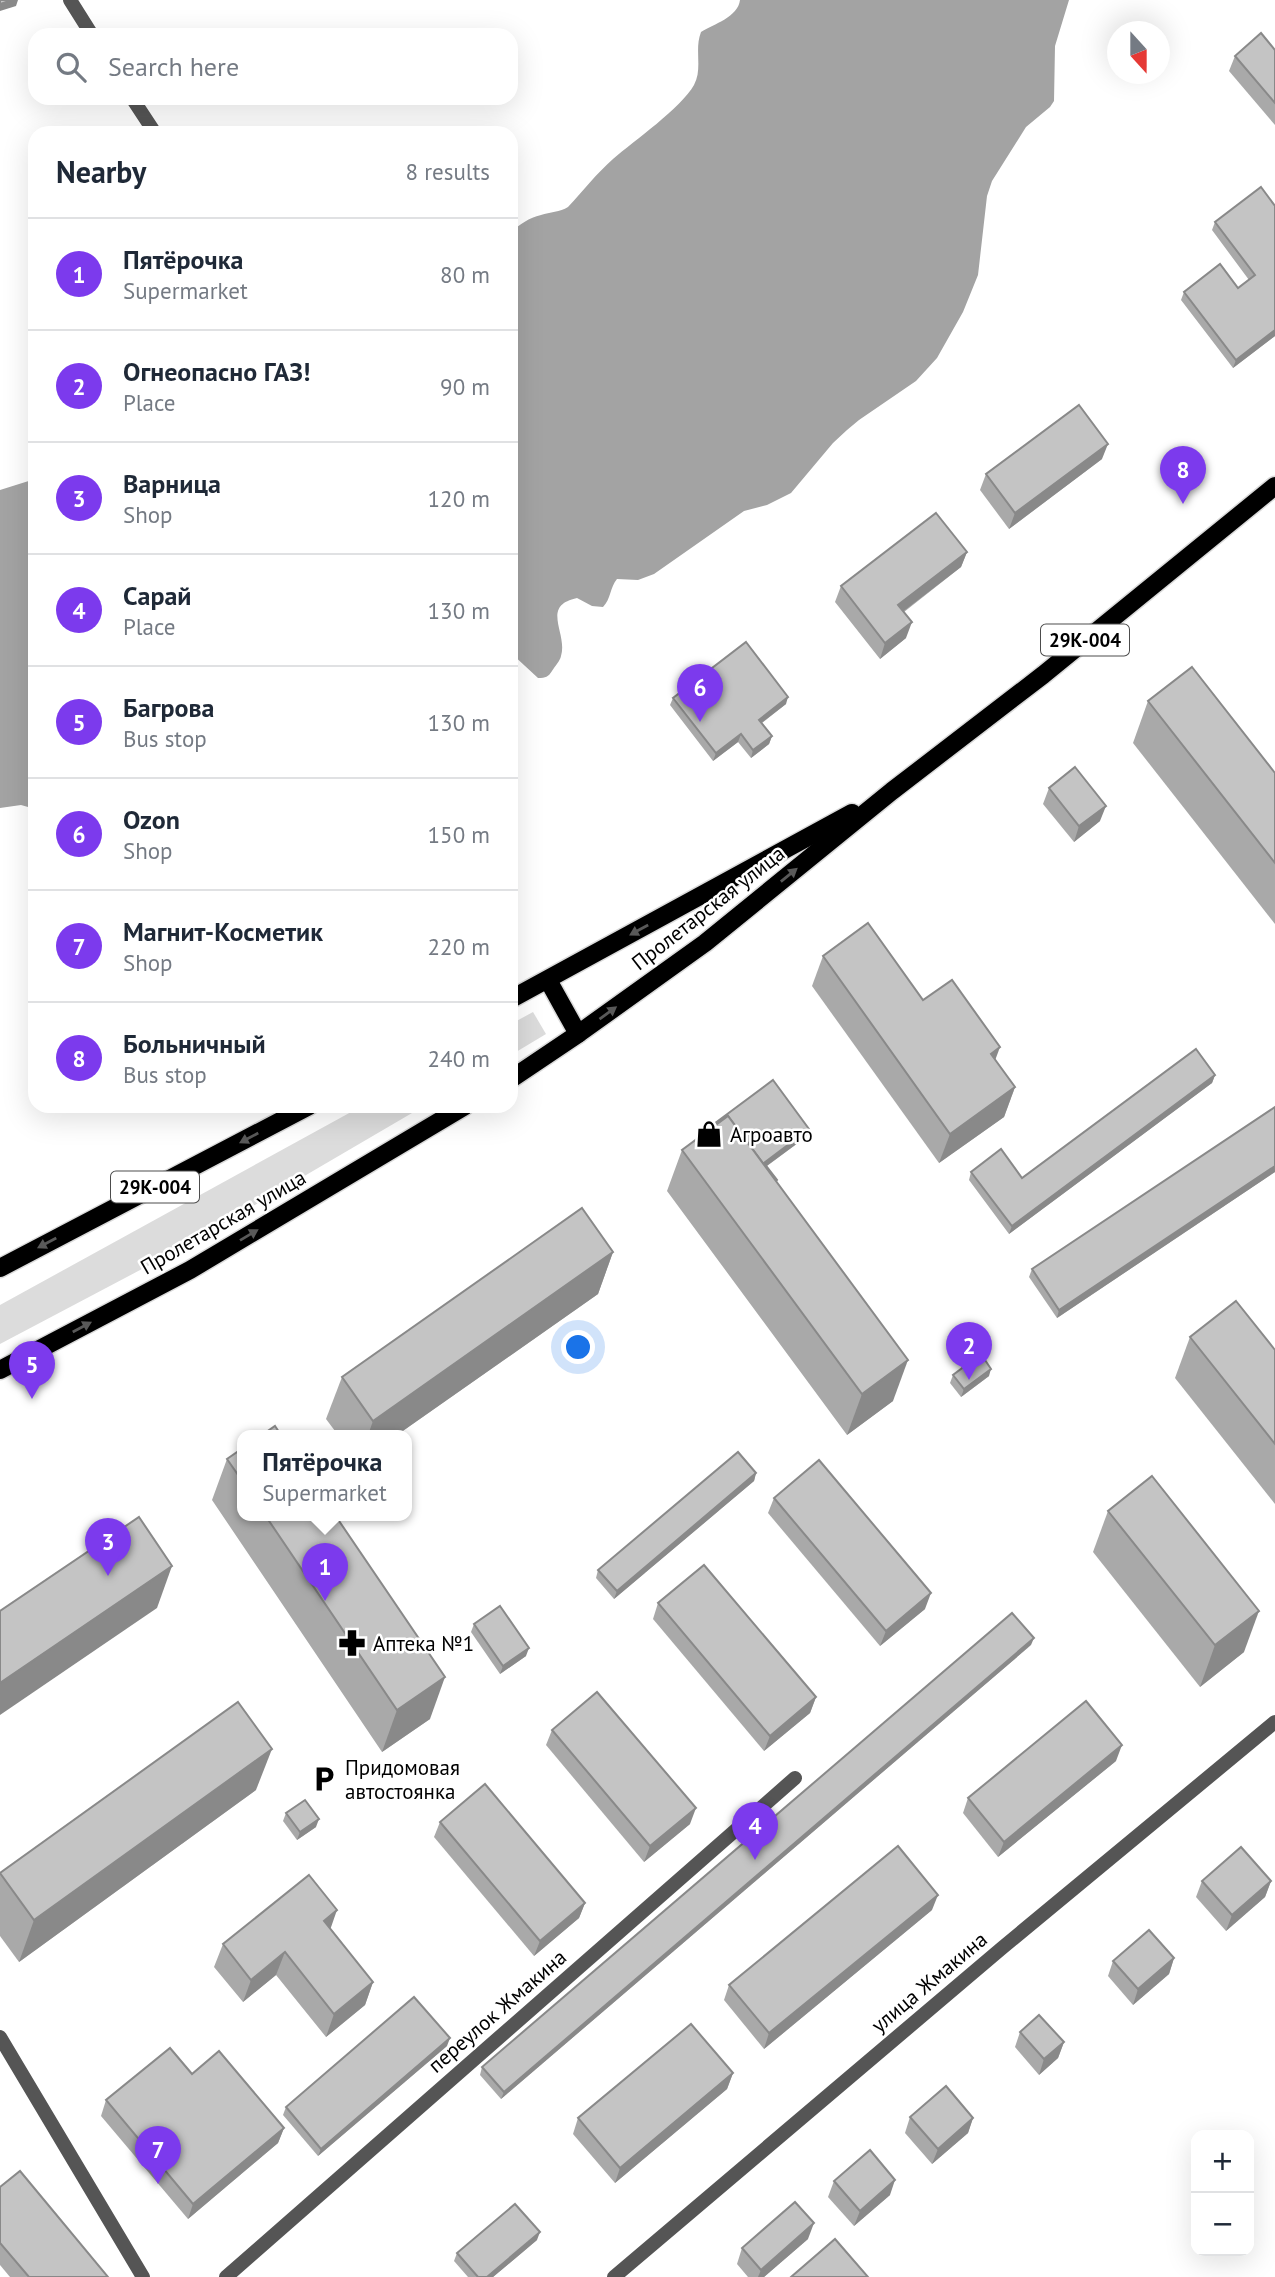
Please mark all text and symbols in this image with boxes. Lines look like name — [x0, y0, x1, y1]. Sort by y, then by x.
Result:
north arrow — [1107, 21, 1170, 84]
search box — [28, 28, 518, 105]
icon: search — [52, 48, 90, 86]
text: Search here — [108, 50, 239, 83]
text: Nearby — [56, 152, 146, 191]
text: 8 results — [406, 157, 490, 186]
text: Пятёрочка — [123, 243, 243, 276]
text: 1 — [72, 260, 86, 289]
text: 80 m — [440, 260, 490, 289]
text: Supermarket — [123, 276, 248, 305]
text: Огнеопасно ГАЗ! — [123, 355, 310, 388]
text: 2 — [72, 372, 86, 401]
text: 90 m — [440, 372, 490, 401]
text: Place — [123, 388, 176, 417]
pin: 8 — [1160, 446, 1206, 504]
text: Варница — [123, 467, 221, 500]
text: 3 — [72, 484, 86, 513]
text: 120 m — [428, 484, 490, 513]
text: Shop — [123, 500, 173, 529]
text: Сарай — [123, 579, 192, 612]
text: 4 — [72, 596, 86, 625]
text: 130 m — [428, 596, 490, 625]
text: Place — [123, 612, 176, 641]
road number: 29К-004 — [1041, 624, 1129, 656]
pin: 6 — [677, 664, 723, 722]
text: Багрова — [123, 691, 215, 724]
text: 5 — [72, 708, 86, 737]
text: 130 m — [428, 708, 490, 737]
text: Bus stop — [123, 724, 207, 753]
text: Ozon — [123, 803, 180, 836]
text: 6 — [72, 820, 86, 849]
text: 150 m — [428, 820, 490, 849]
text: Shop — [123, 836, 173, 865]
street label: Пролетарская улица — [626, 840, 790, 976]
one-way arrow — [780, 868, 797, 883]
text: Магнит-Косметик — [123, 915, 323, 948]
one-way arrow — [629, 924, 649, 936]
text: 7 — [72, 932, 86, 961]
text: 220 m — [428, 932, 490, 961]
text: Shop — [123, 948, 173, 977]
one-way arrow — [599, 1006, 617, 1020]
text: Больничный — [123, 1027, 266, 1060]
text: 8 — [72, 1044, 86, 1073]
text: 240 m — [428, 1044, 490, 1073]
text: Bus stop — [123, 1060, 207, 1089]
shop icon: Агроавто — [694, 1119, 724, 1149]
place label: Агроавто — [730, 1121, 813, 1148]
one-way arrow — [239, 1132, 259, 1143]
street label: Пролетарская улица — [135, 1164, 311, 1280]
road number: 29К-004 — [111, 1172, 199, 1203]
one-way arrow — [239, 1228, 258, 1241]
one-way arrow — [37, 1238, 57, 1249]
one-way arrow — [72, 1321, 92, 1332]
pin: 2 — [946, 1322, 992, 1380]
your location — [561, 1330, 595, 1364]
pin: 5 — [9, 1341, 55, 1399]
popup — [237, 1430, 412, 1521]
text: Пятёрочка — [262, 1445, 382, 1478]
text: Supermarket — [262, 1478, 387, 1507]
pin: 3 — [85, 1518, 131, 1576]
pin: 1 — [302, 1543, 348, 1601]
pharmacy icon: Аптека №1 — [337, 1628, 367, 1658]
place label: Аптека №1 — [373, 1630, 474, 1657]
place label: Придомовая автостоянка — [345, 1754, 460, 1805]
parking icon: Придомовая автостоянка — [309, 1764, 339, 1794]
pin: 4 — [732, 1802, 778, 1860]
street label: улица Жмакина — [865, 1926, 993, 2038]
street label: переулок Жмакина — [422, 1944, 572, 2078]
pin: 7 — [135, 2126, 181, 2184]
map controls — [1191, 2130, 1254, 2256]
button: + — [1191, 2130, 1254, 2193]
button: − — [1191, 2193, 1254, 2256]

